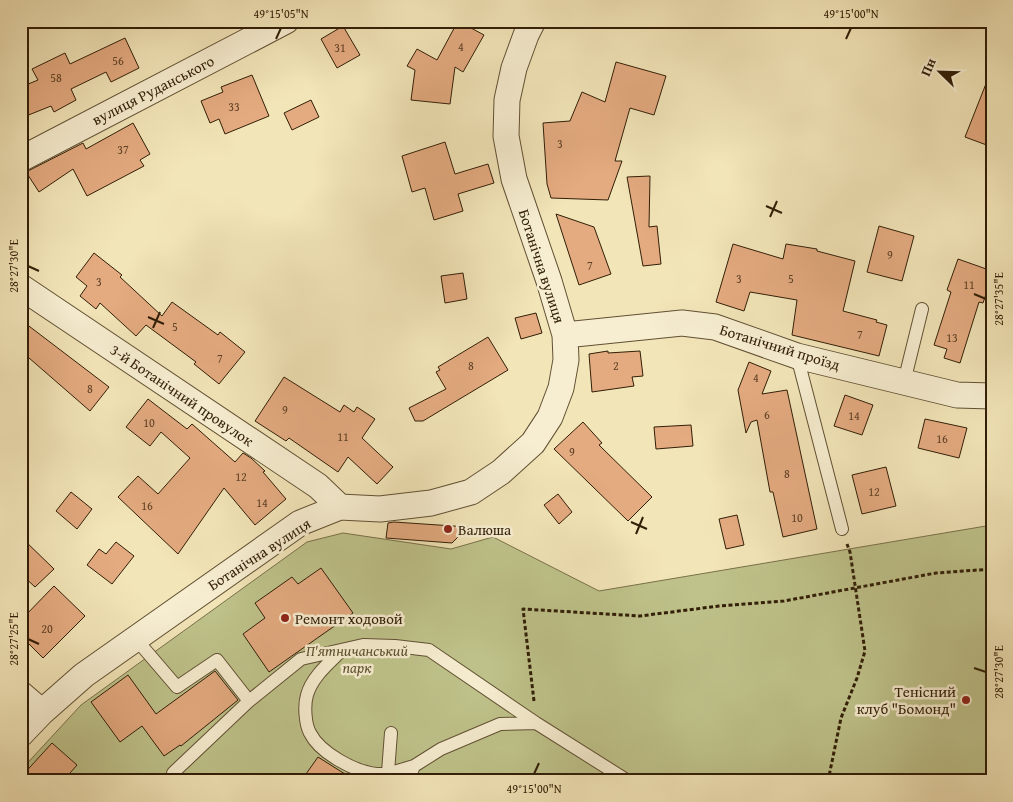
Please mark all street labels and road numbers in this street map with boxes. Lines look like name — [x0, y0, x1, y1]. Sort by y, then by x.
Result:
street label: вулиця Руданського — [88, 50, 218, 130]
street label: Ботанічна вулиця — [514, 206, 570, 326]
street label: Ботанічний проїзд — [717, 319, 843, 375]
street label: 3-й Ботанічний провулок — [106, 339, 258, 451]
street label: Ботанічна вулиця — [203, 513, 315, 595]

